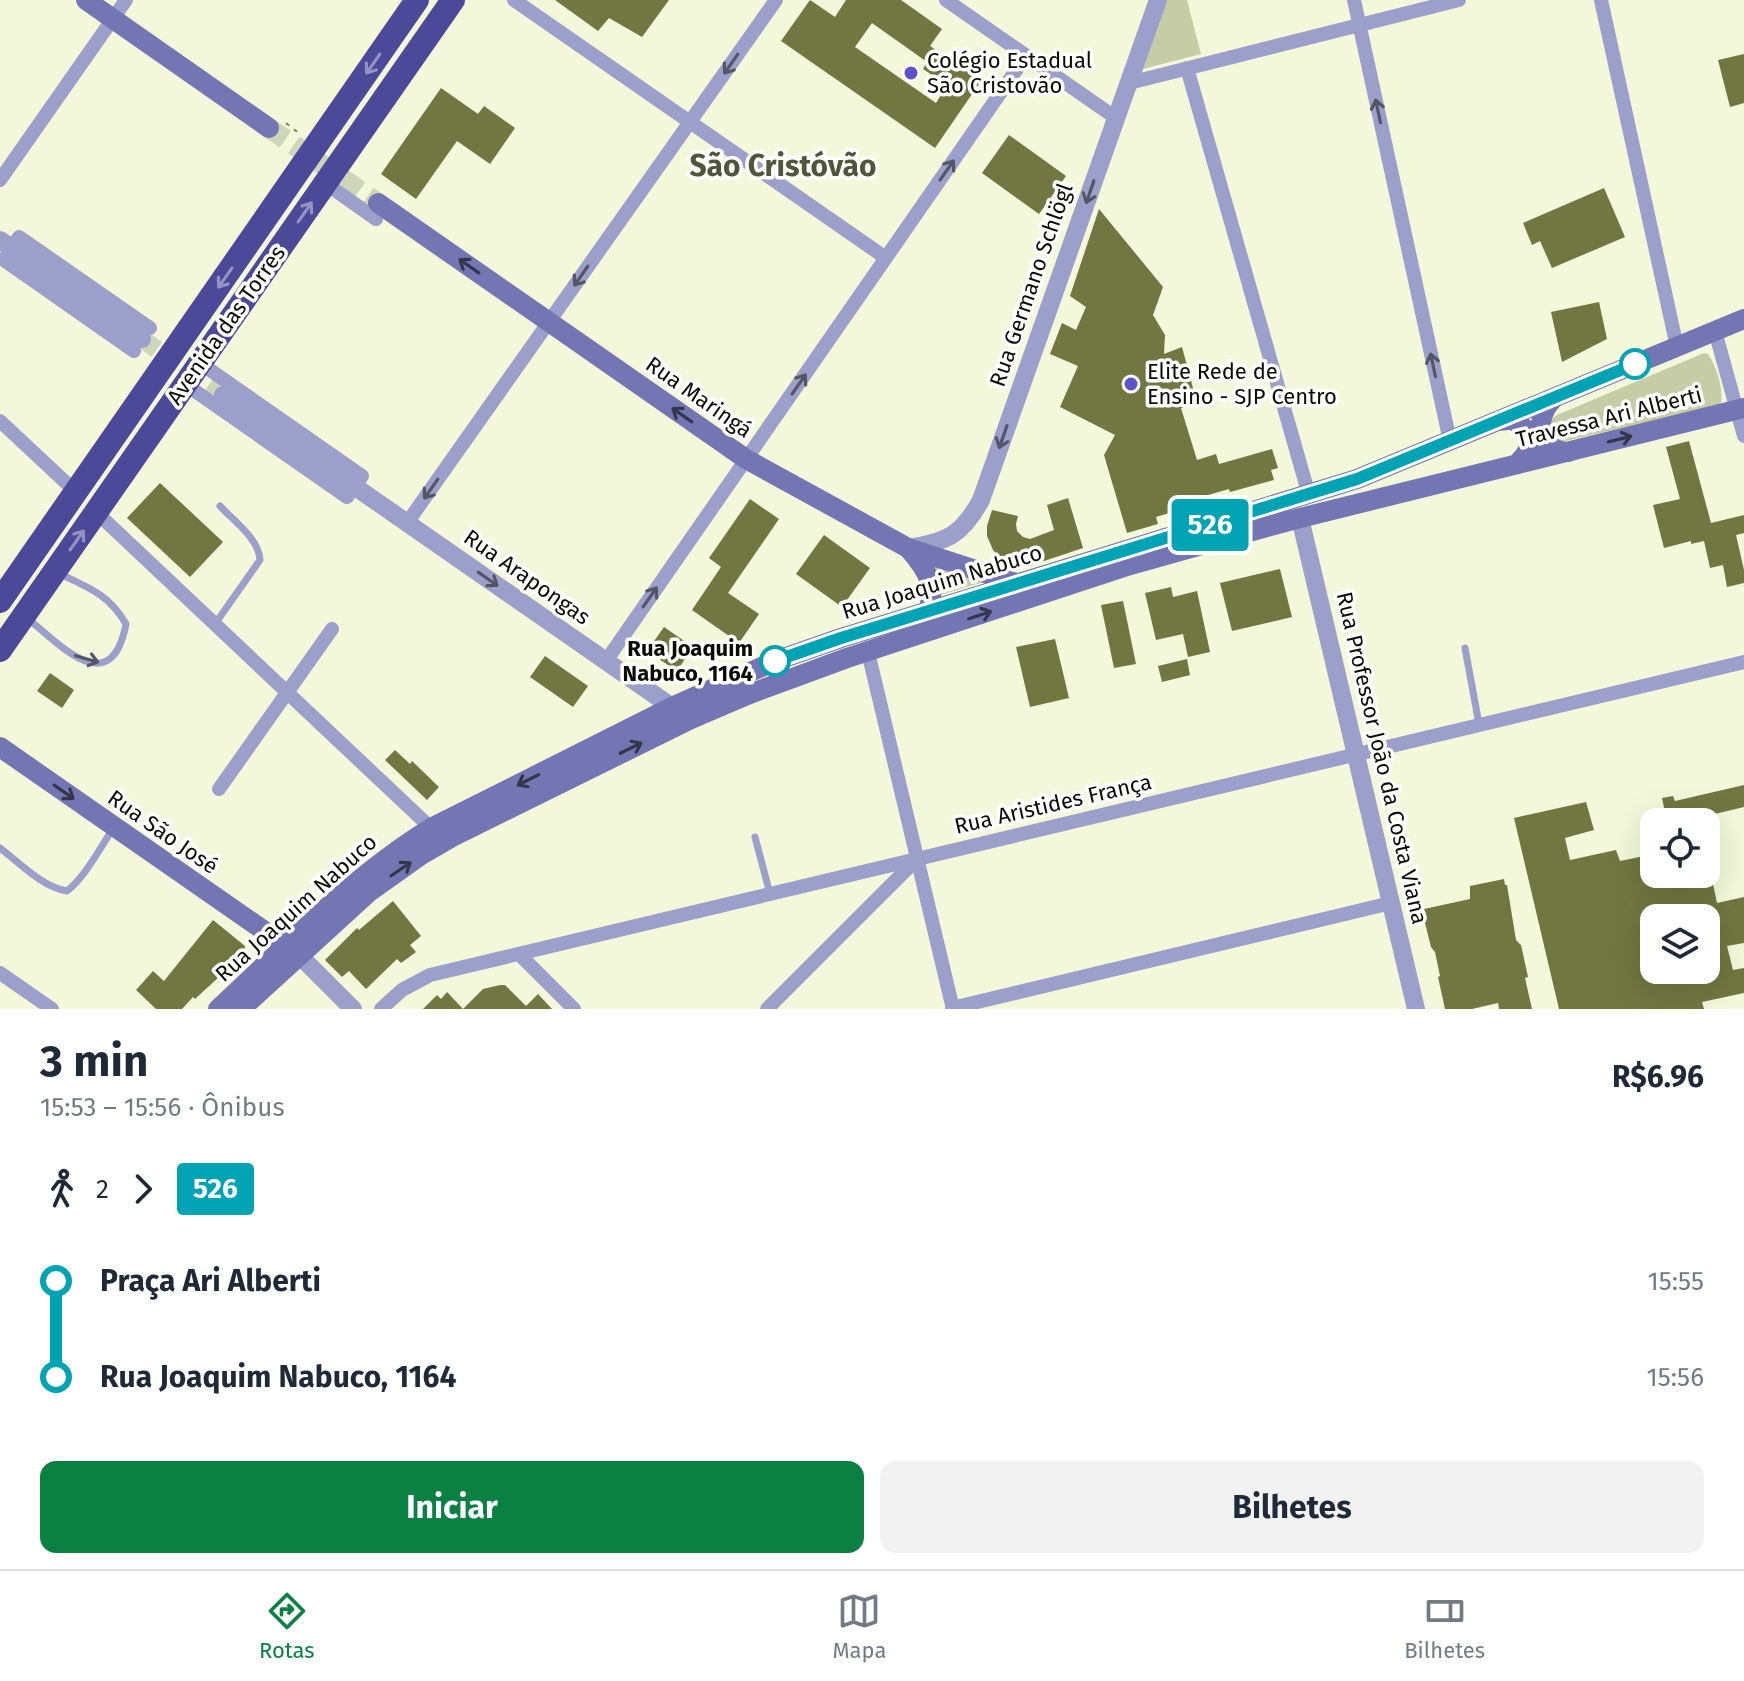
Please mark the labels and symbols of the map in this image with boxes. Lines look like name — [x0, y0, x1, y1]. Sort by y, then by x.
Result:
place label: Colégio Estadual São Cristovão — [927, 47, 1092, 99]
one-way arrow — [723, 52, 739, 74]
one-way arrow — [365, 53, 381, 75]
marker: Colégio Estadual São Cristovão — [902, 64, 920, 82]
one-way arrow — [1370, 98, 1385, 124]
district label: São Cristóvão — [689, 148, 877, 184]
one-way arrow — [939, 160, 955, 182]
one-way arrow — [1081, 179, 1096, 204]
street label: Rua Germano Schlögl — [984, 180, 1078, 390]
one-way arrow — [296, 202, 313, 223]
street label: Avenida das Torres — [161, 240, 291, 410]
one-way arrow — [458, 258, 480, 274]
one-way arrow — [573, 265, 589, 287]
one-way arrow — [217, 266, 233, 288]
unlabelled marker — [1620, 349, 1650, 379]
street label: Rua Maringá — [641, 351, 757, 443]
one-way arrow — [1425, 352, 1440, 378]
place label: Elite Rede de Ensino - SJP Centro — [1147, 358, 1337, 410]
one-way arrow — [791, 373, 807, 395]
marker: Elite Rede de Ensino - SJP Centro — [1122, 375, 1140, 393]
street label: Travessa Ari Alberti — [1513, 381, 1705, 453]
one-way arrow — [672, 407, 694, 423]
one-way arrow — [995, 424, 1009, 449]
one-way arrow — [1607, 431, 1632, 446]
one-way arrow — [423, 477, 440, 499]
line badge: 526 — [1164, 499, 1256, 551]
street label: Rua Arapongas — [459, 523, 595, 631]
one-way arrow — [69, 530, 85, 552]
street label: Rua Joaquim Nabuco — [839, 539, 1045, 625]
one-way arrow — [476, 571, 498, 587]
one-way arrow — [642, 586, 658, 608]
street label: Rua Professor João da Costa Viana — [1331, 589, 1433, 927]
one-way arrow — [967, 606, 992, 621]
place label: Rua Joaquim Nabuco, 1164 — [623, 635, 753, 687]
marker: Rua Joaquim Nabuco, 1164 — [760, 646, 790, 676]
one-way arrow — [74, 653, 99, 667]
one-way arrow — [618, 740, 642, 756]
street label: Rua Aristides França — [952, 768, 1154, 840]
one-way arrow — [516, 772, 540, 788]
one-way arrow — [52, 784, 74, 800]
street label: Rua São José — [103, 784, 223, 880]
street label: Rua Joaquim Nabuco — [210, 828, 382, 988]
one-way arrow — [389, 861, 411, 877]

